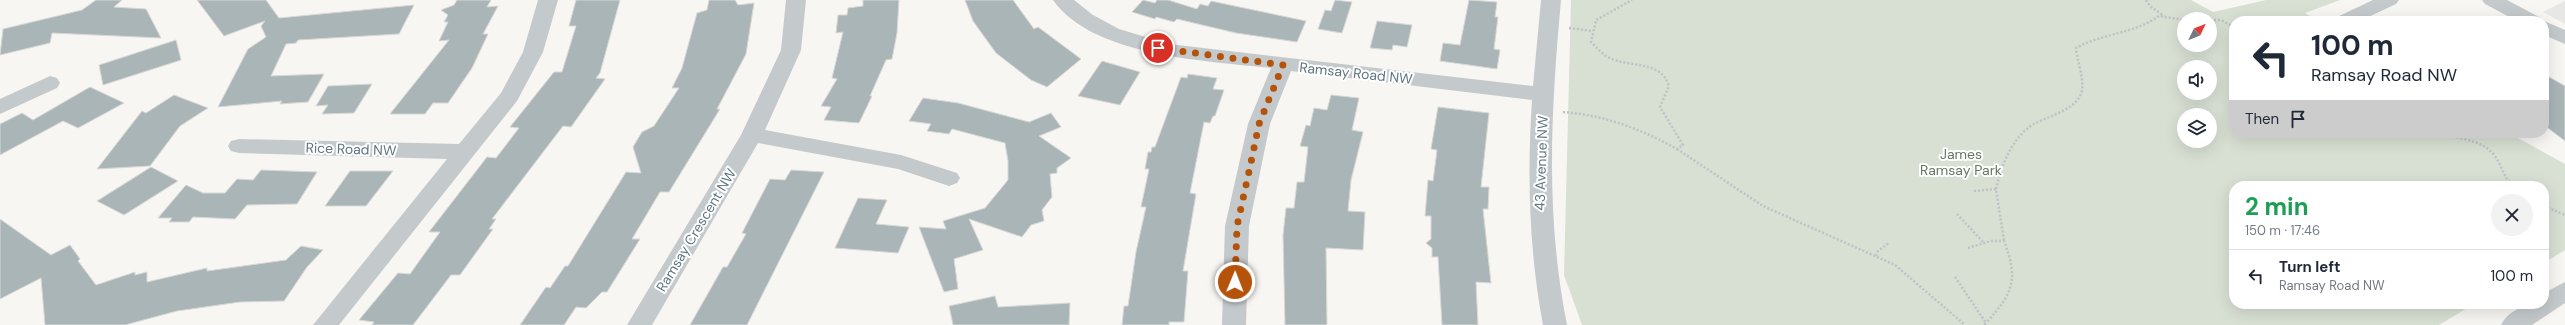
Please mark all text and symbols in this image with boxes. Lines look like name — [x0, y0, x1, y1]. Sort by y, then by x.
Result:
north arrow — [2177, 12, 2217, 52]
map controls — [2177, 12, 2217, 148]
text: 100 m — [2311, 27, 2394, 64]
pin — [1141, 31, 1175, 65]
icon: left — [2245, 32, 2297, 84]
icon: arrive — [1147, 37, 1169, 59]
street label: Ramsay Road NW — [1299, 58, 1414, 88]
button: sound — [2177, 60, 2217, 100]
text: Ramsay Road NW — [2311, 63, 2457, 87]
button: layers — [2177, 108, 2217, 148]
icon: arrive — [2287, 108, 2309, 130]
text: Then — [2245, 109, 2279, 129]
street label: 43 Avenue NW — [1530, 115, 1552, 211]
street label: Rice Road NW — [305, 138, 397, 160]
park label: James Ramsay Park — [1920, 145, 2002, 179]
street label: Ramsay Crescent NW — [652, 165, 740, 295]
text: 2 min — [2245, 191, 2308, 222]
button: close — [2491, 194, 2533, 236]
text: 150 m · 17:46 — [2245, 222, 2320, 239]
text: Turn left — [2279, 257, 2340, 277]
position arrow — [1214, 261, 1256, 303]
icon: left — [2245, 265, 2267, 287]
text: 100 m — [2490, 266, 2533, 286]
text: Ramsay Road NW — [2279, 277, 2385, 294]

